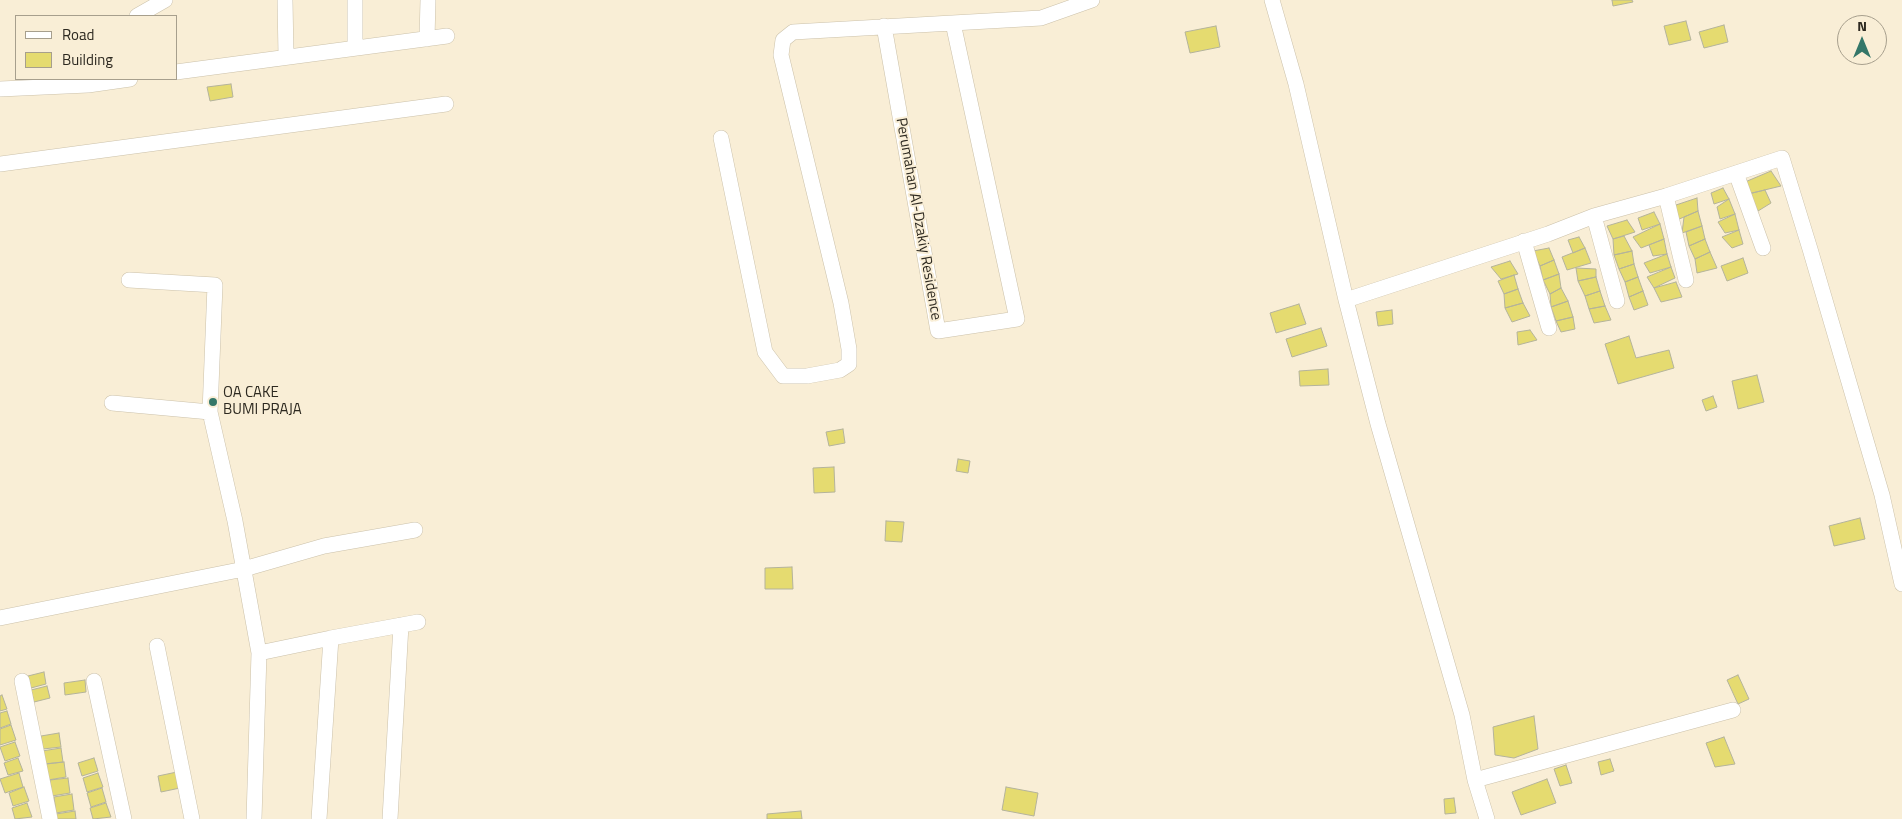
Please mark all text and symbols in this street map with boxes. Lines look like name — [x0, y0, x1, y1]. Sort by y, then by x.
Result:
legend — [15, 15, 178, 80]
north arrow — [1837, 15, 1887, 65]
text: N — [1857, 15, 1867, 36]
text: Road — [62, 23, 94, 46]
text: Building — [62, 48, 113, 71]
street label: Perumahan Al-Dzakiy Residence — [891, 116, 945, 322]
place label: OA CAKE BUMI PRAJA — [223, 384, 302, 419]
marker: OA CAKE BUMI PRAJA — [207, 396, 219, 408]

